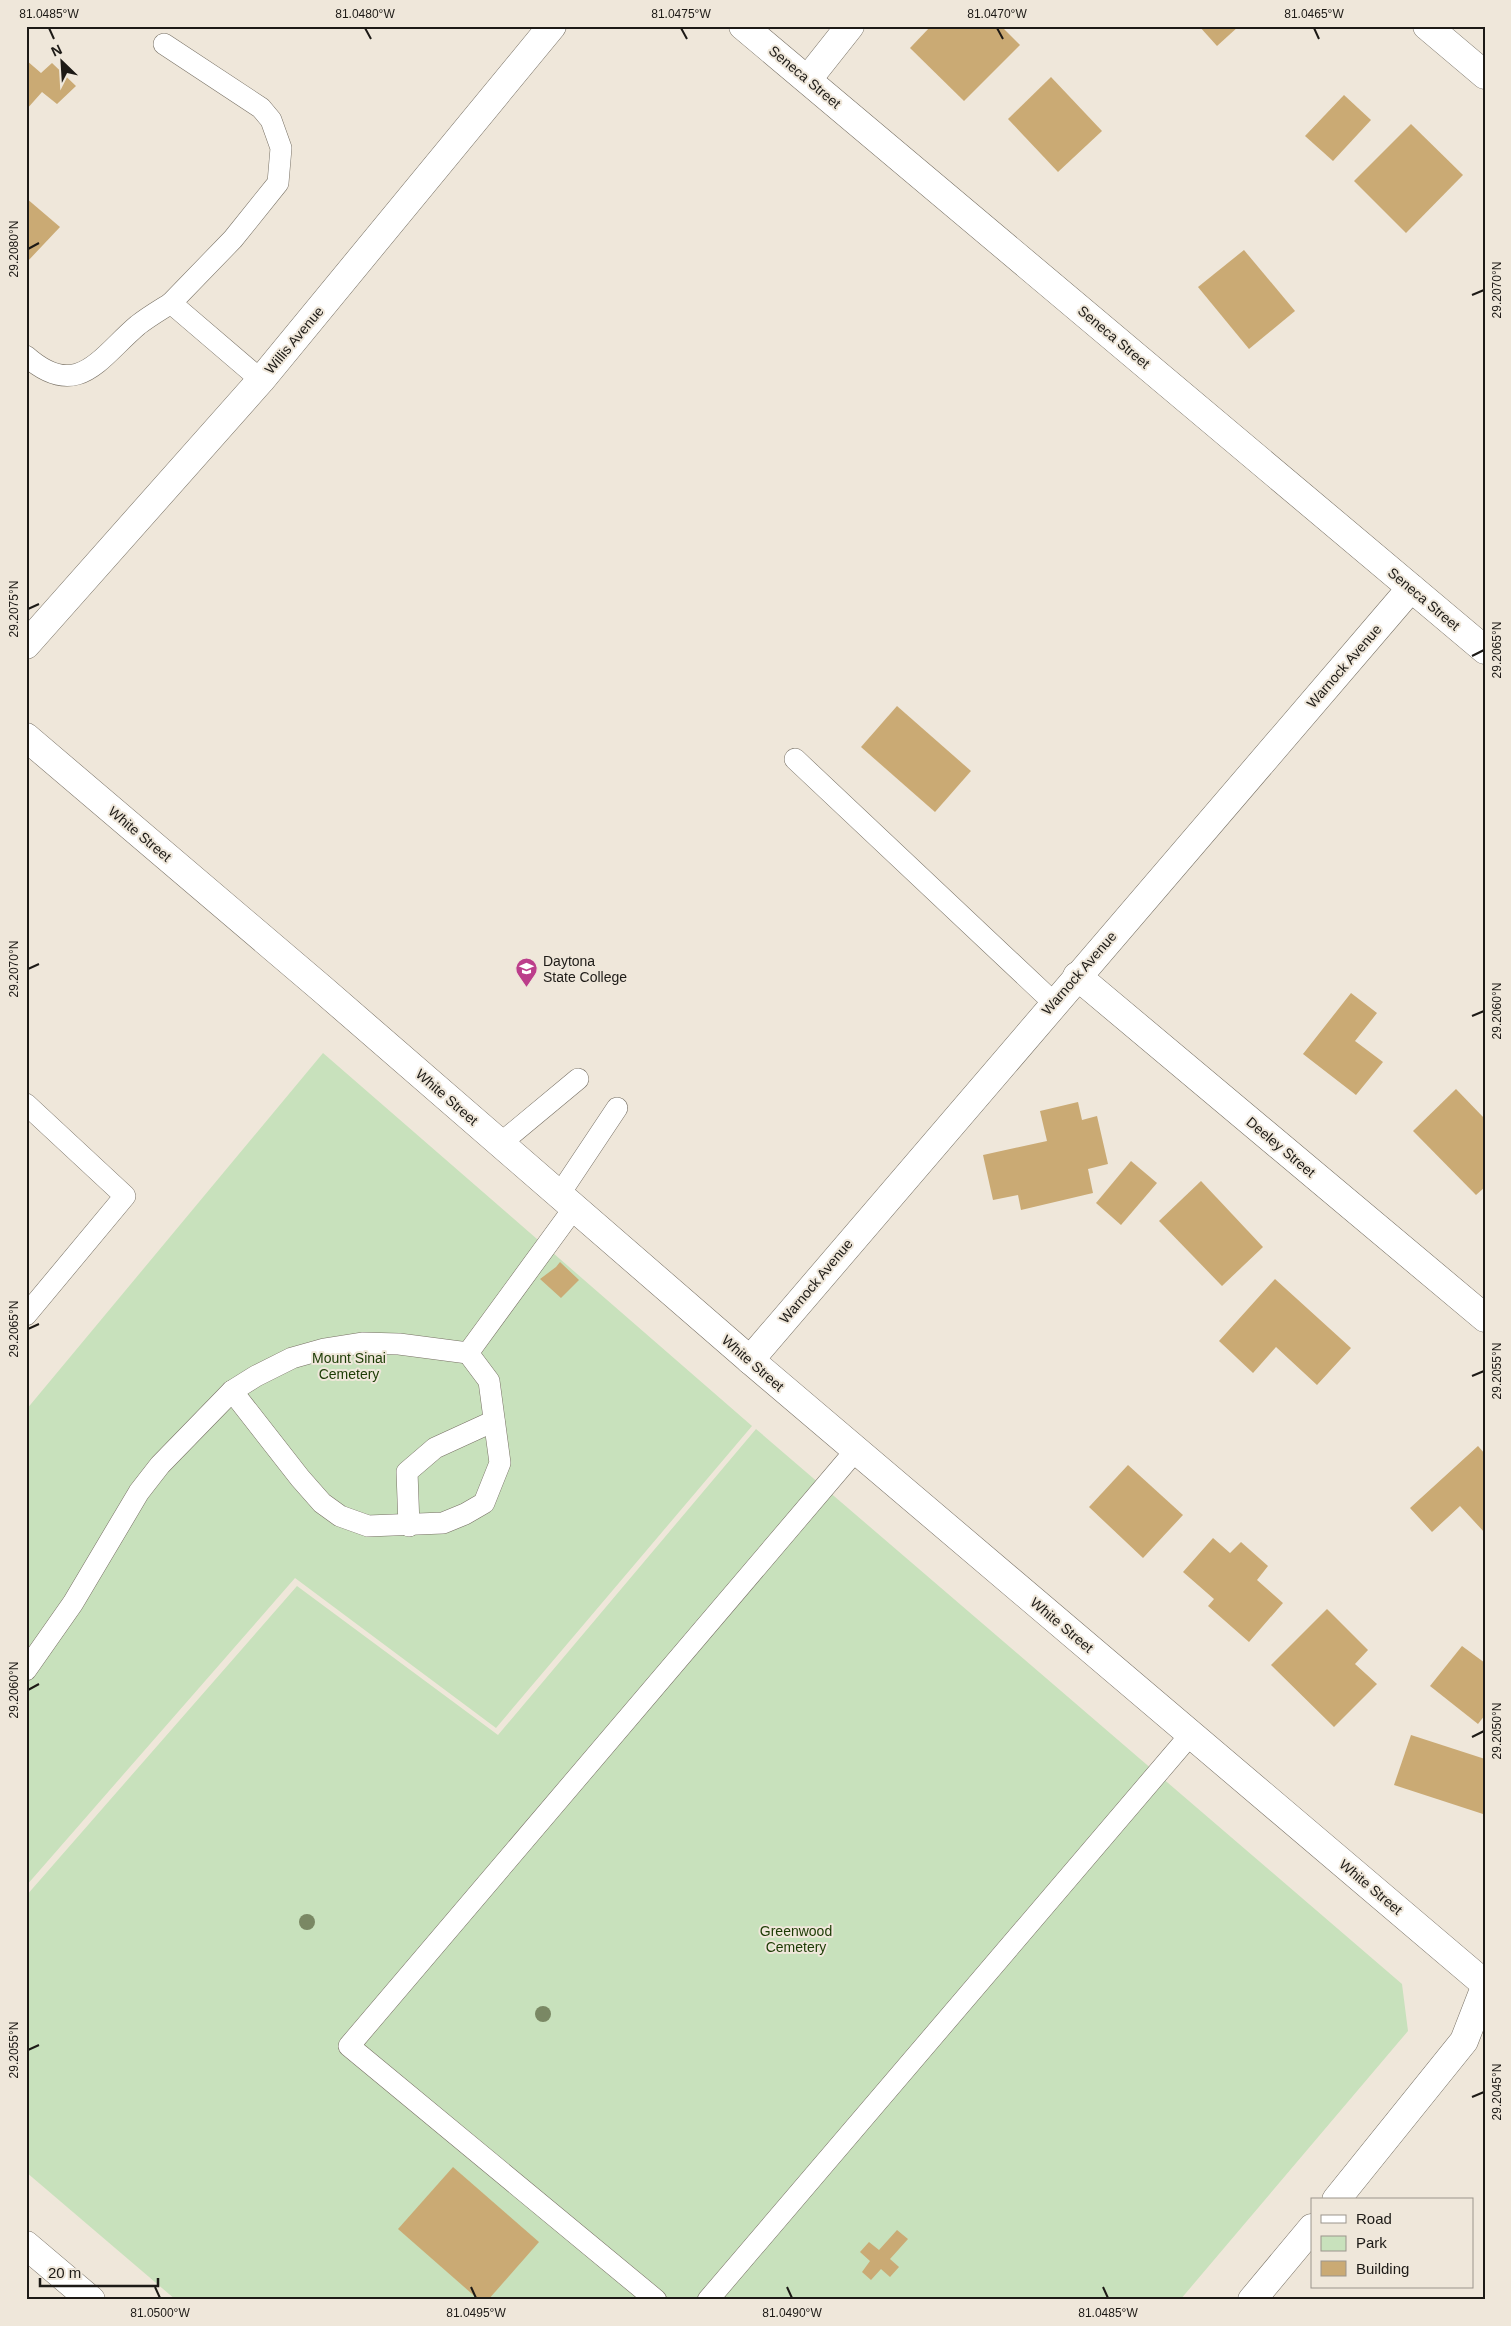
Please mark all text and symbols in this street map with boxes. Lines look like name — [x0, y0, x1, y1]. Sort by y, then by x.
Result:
text: 81.0485°W — [19, 7, 79, 21]
text: 81.0480°W — [335, 7, 395, 21]
text: 81.0475°W — [651, 7, 711, 21]
text: 81.0470°W — [967, 7, 1027, 21]
text: 81.0465°W — [1284, 7, 1344, 21]
north arrow — [38, 38, 88, 88]
text: N — [49, 41, 64, 60]
street label: Seneca Street — [766, 42, 844, 112]
text: 29.2080°N — [7, 221, 21, 277]
text: 29.2070°N — [1490, 262, 1504, 318]
street label: Seneca Street — [1075, 302, 1153, 372]
street label: Willis Avenue — [261, 303, 327, 377]
street label: Seneca Street — [1385, 564, 1463, 634]
text: 29.2075°N — [7, 581, 21, 637]
street label: Warnock Avenue — [1303, 621, 1385, 711]
text: 29.2065°N — [1490, 622, 1504, 678]
street label: White Street — [105, 803, 175, 865]
street label: Warnock Avenue — [1038, 928, 1120, 1018]
text: 29.2070°N — [7, 941, 21, 997]
place label: Daytona State College — [543, 953, 627, 985]
school or university icon: Daytona State College — [515, 957, 539, 988]
text: 29.2060°N — [1490, 983, 1504, 1039]
street label: White Street — [413, 1066, 481, 1128]
street label: Deeley Street — [1243, 1114, 1319, 1180]
street label: Warnock Avenue — [776, 1235, 856, 1326]
text: 29.2065°N — [7, 1301, 21, 1357]
street label: White Street — [719, 1332, 787, 1394]
text: 29.2055°N — [1490, 1343, 1504, 1399]
park label: Mount Sinai Cemetery — [312, 1350, 386, 1382]
street label: White Street — [1027, 1594, 1097, 1656]
text: 29.2060°N — [7, 1662, 21, 1718]
text: 29.2050°N — [1490, 1703, 1504, 1759]
street label: White Street — [1336, 1856, 1406, 1918]
park label: Greenwood Cemetery — [760, 1923, 832, 1955]
text: 29.2055°N — [7, 2022, 21, 2078]
text: 29.2045°N — [1490, 2064, 1504, 2120]
legend — [1311, 2198, 1474, 2288]
text: Road — [1356, 2210, 1392, 2227]
text: Park — [1356, 2234, 1387, 2251]
scale bar — [40, 2256, 158, 2288]
text: Building — [1356, 2260, 1409, 2277]
text: 20 m — [48, 2264, 81, 2281]
text: 81.0500°W — [130, 2306, 190, 2320]
text: 81.0495°W — [446, 2306, 506, 2320]
text: 81.0490°W — [762, 2306, 822, 2320]
text: 81.0485°W — [1078, 2306, 1138, 2320]

